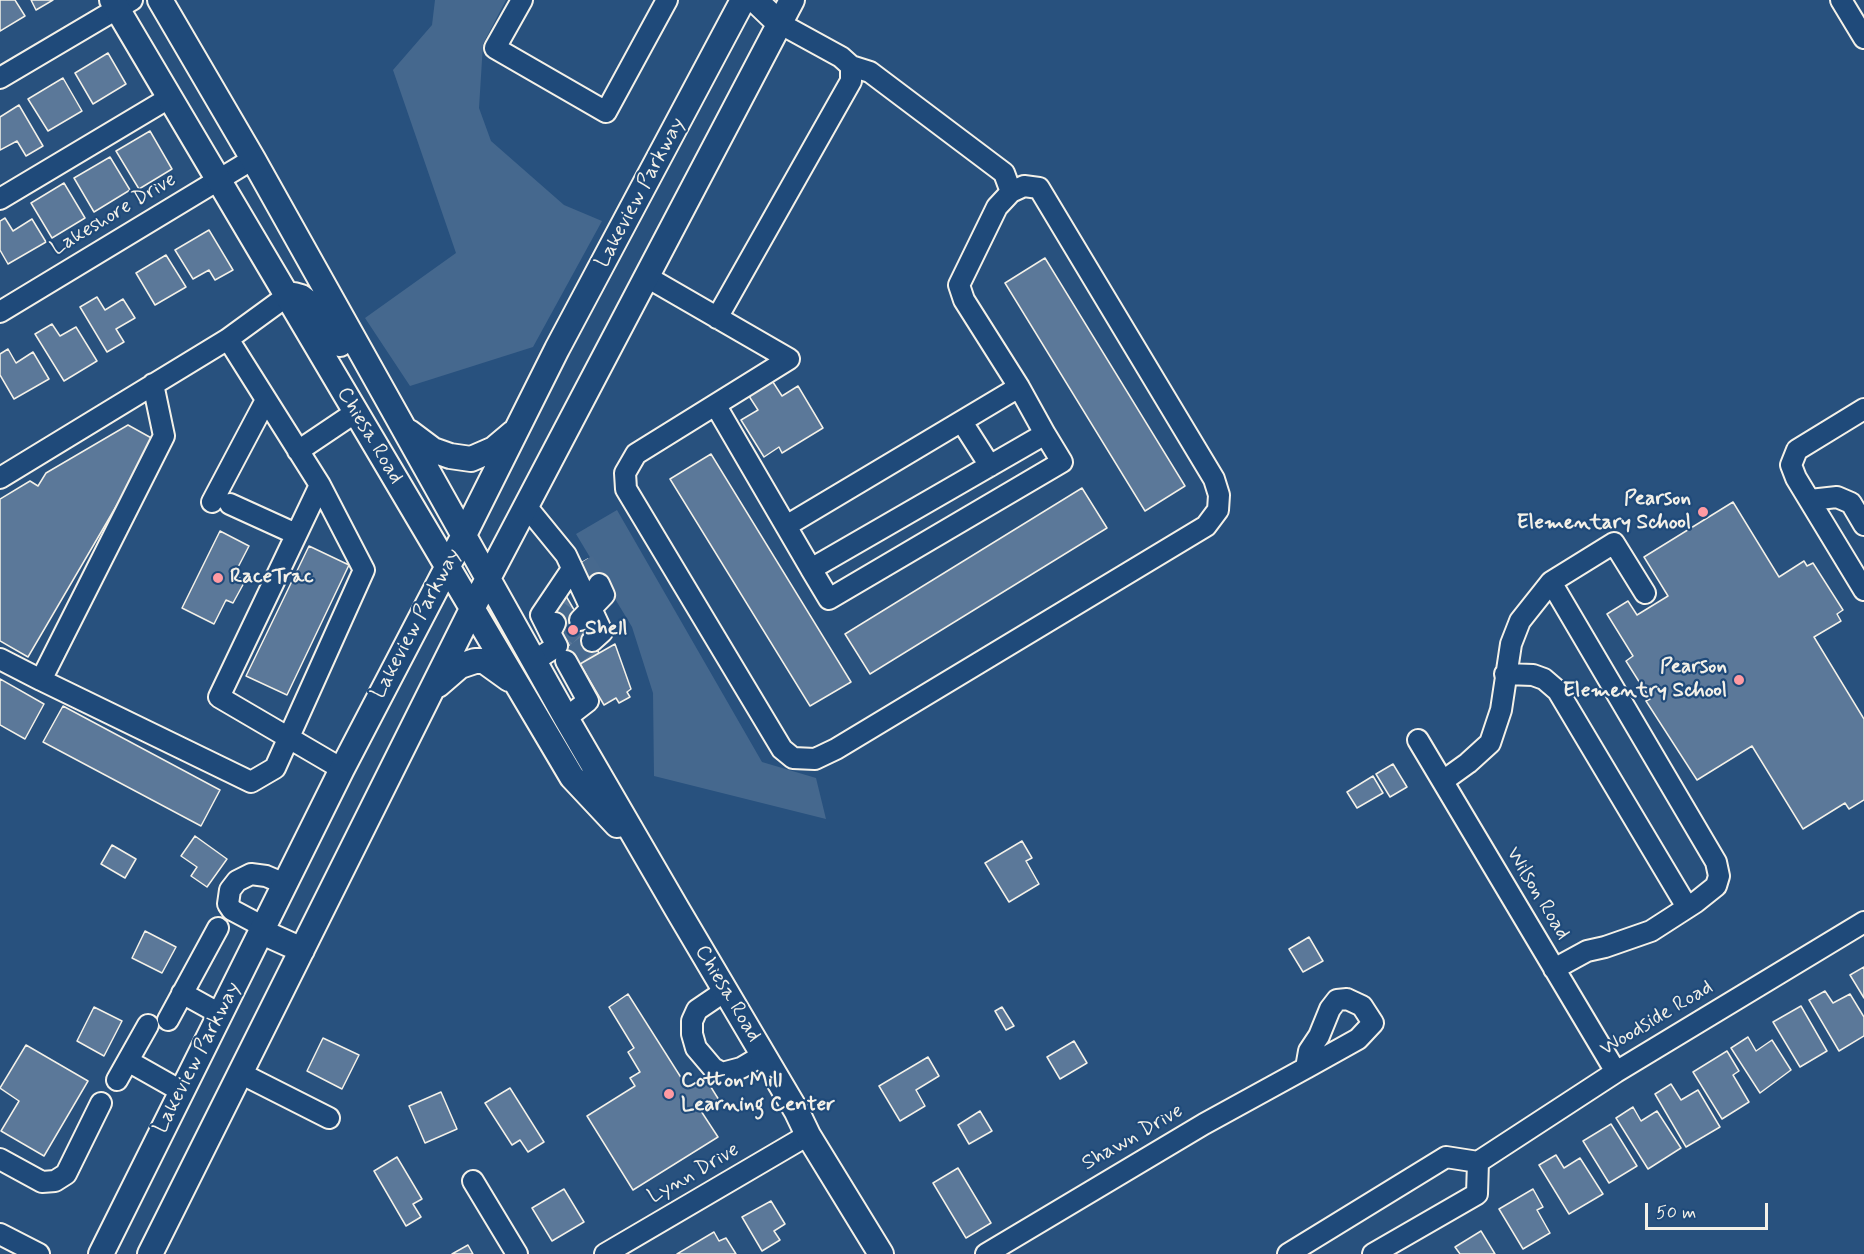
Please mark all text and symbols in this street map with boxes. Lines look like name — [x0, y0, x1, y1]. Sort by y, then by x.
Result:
street label: Lakeview Parkway — [591, 114, 691, 272]
street label: Lakeshore Drive — [47, 168, 181, 262]
street label: Chiesa Road — [330, 383, 408, 489]
place label: Pearson Elementary School — [1516, 487, 1691, 537]
marker: Pearson Elementary School — [1696, 505, 1710, 519]
street label: Lakeview Parkway — [367, 545, 467, 703]
place label: RaceTrac — [230, 565, 314, 591]
marker: RaceTrac — [211, 571, 225, 585]
place label: Shell — [585, 617, 627, 643]
marker: Shell — [566, 623, 580, 637]
place label: Pearson Elementry School — [1563, 655, 1727, 705]
marker: Pearson Elementry School — [1732, 673, 1746, 687]
street label: Wilson Road — [1499, 843, 1575, 945]
street label: Chiesa Road — [688, 941, 766, 1047]
street label: Woodside Road — [1596, 975, 1718, 1063]
street label: Lakeview Parkway — [149, 978, 247, 1138]
place label: Cotton Mill Learning Center — [681, 1069, 835, 1119]
marker: Cotton Mill Learning Center — [662, 1087, 676, 1101]
street label: Shawn Drive — [1078, 1099, 1188, 1177]
street label: Lynn Drive — [644, 1138, 744, 1210]
scale bar — [1648, 1191, 1771, 1229]
text: 50 m — [1656, 1201, 1696, 1225]

